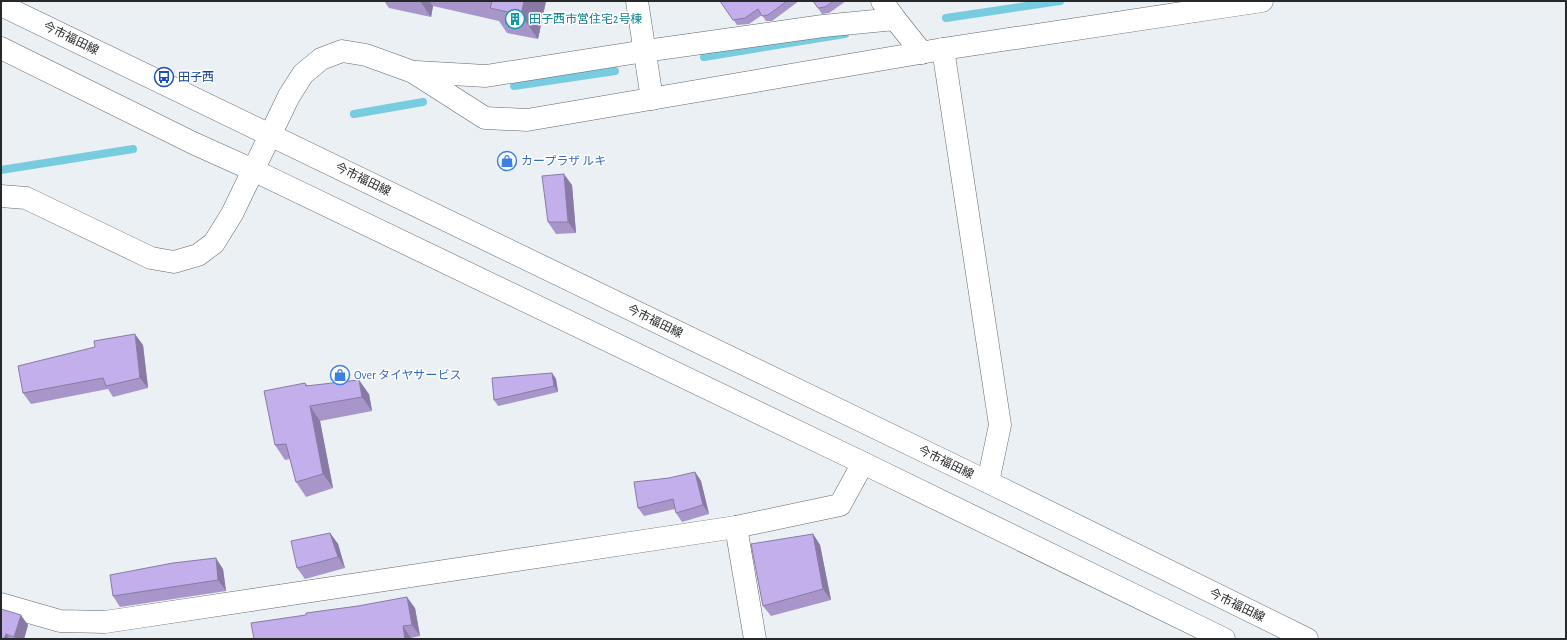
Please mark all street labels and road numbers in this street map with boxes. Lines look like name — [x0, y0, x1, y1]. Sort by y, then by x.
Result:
street label: 今市福田線 — [41, 19, 101, 57]
street label: 今市福田線 — [333, 160, 393, 198]
street label: 今市福田線 — [625, 302, 685, 340]
street label: 今市福田線 — [916, 443, 976, 481]
street label: 今市福田線 — [1207, 586, 1267, 624]

